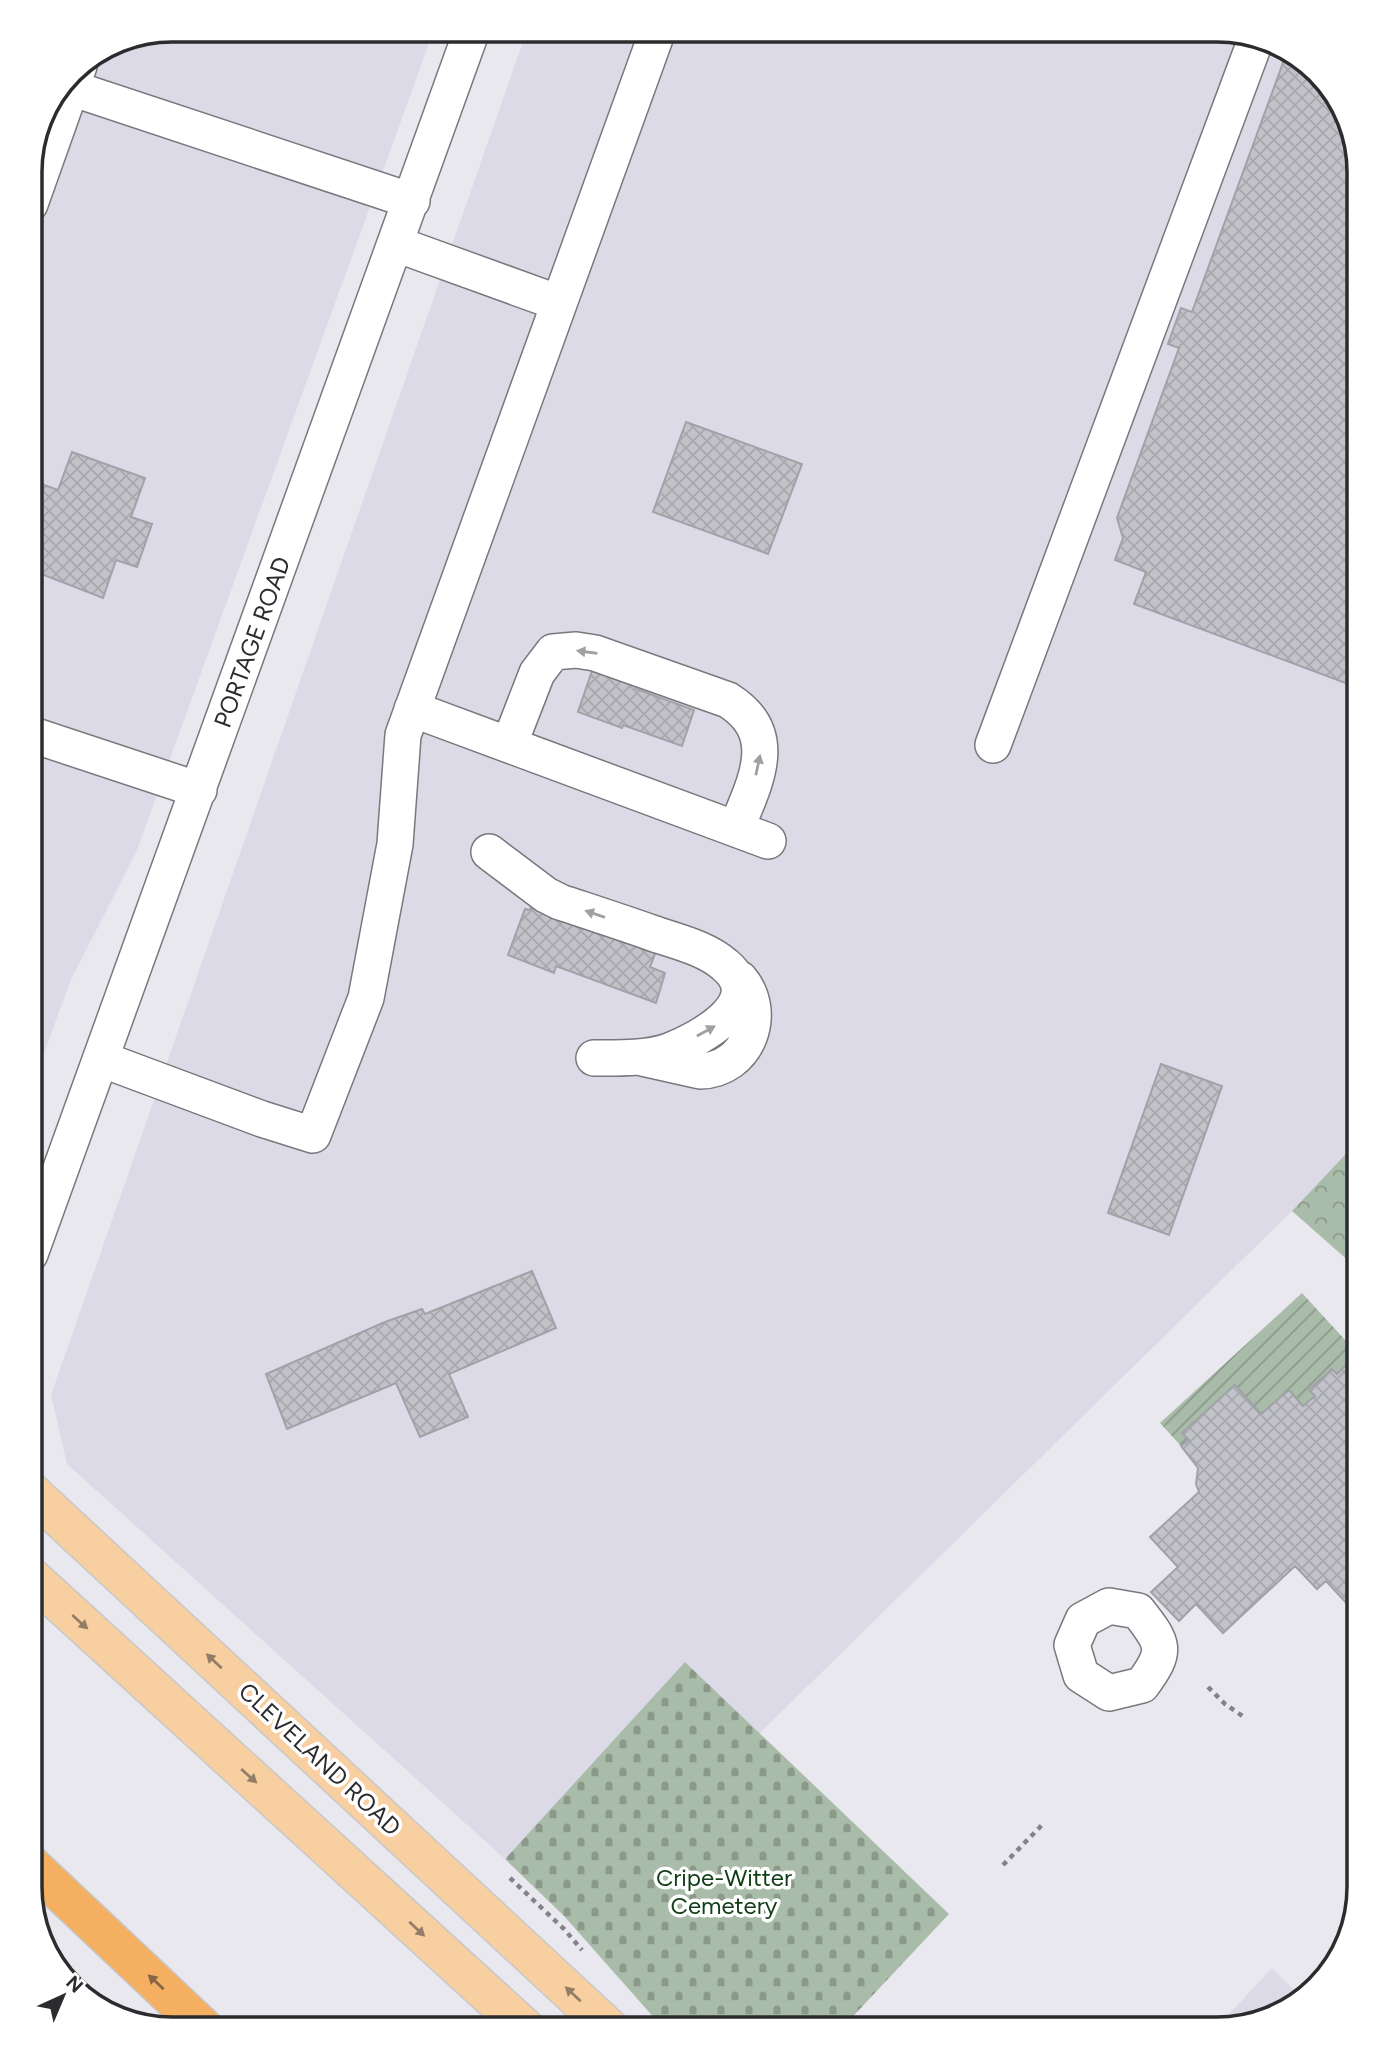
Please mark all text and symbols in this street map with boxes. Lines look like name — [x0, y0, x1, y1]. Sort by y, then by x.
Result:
street label: PORTAGE ROAD — [208, 553, 296, 731]
one-way arrow — [575, 647, 597, 658]
one-way arrow — [753, 753, 764, 775]
one-way arrow — [585, 908, 606, 919]
one-way arrow — [696, 1025, 715, 1037]
one-way arrow — [71, 1614, 88, 1630]
one-way arrow — [206, 1654, 223, 1670]
street label: CLEVELAND ROAD — [233, 1676, 407, 1842]
one-way arrow — [240, 1767, 257, 1783]
park label: Cripe-Witter Cemetery — [656, 1863, 792, 1920]
one-way arrow — [408, 1921, 426, 1937]
north arrow — [28, 1961, 98, 2031]
text: N — [61, 1971, 88, 1998]
one-way arrow — [148, 1975, 165, 1991]
one-way arrow — [565, 1987, 582, 2003]

